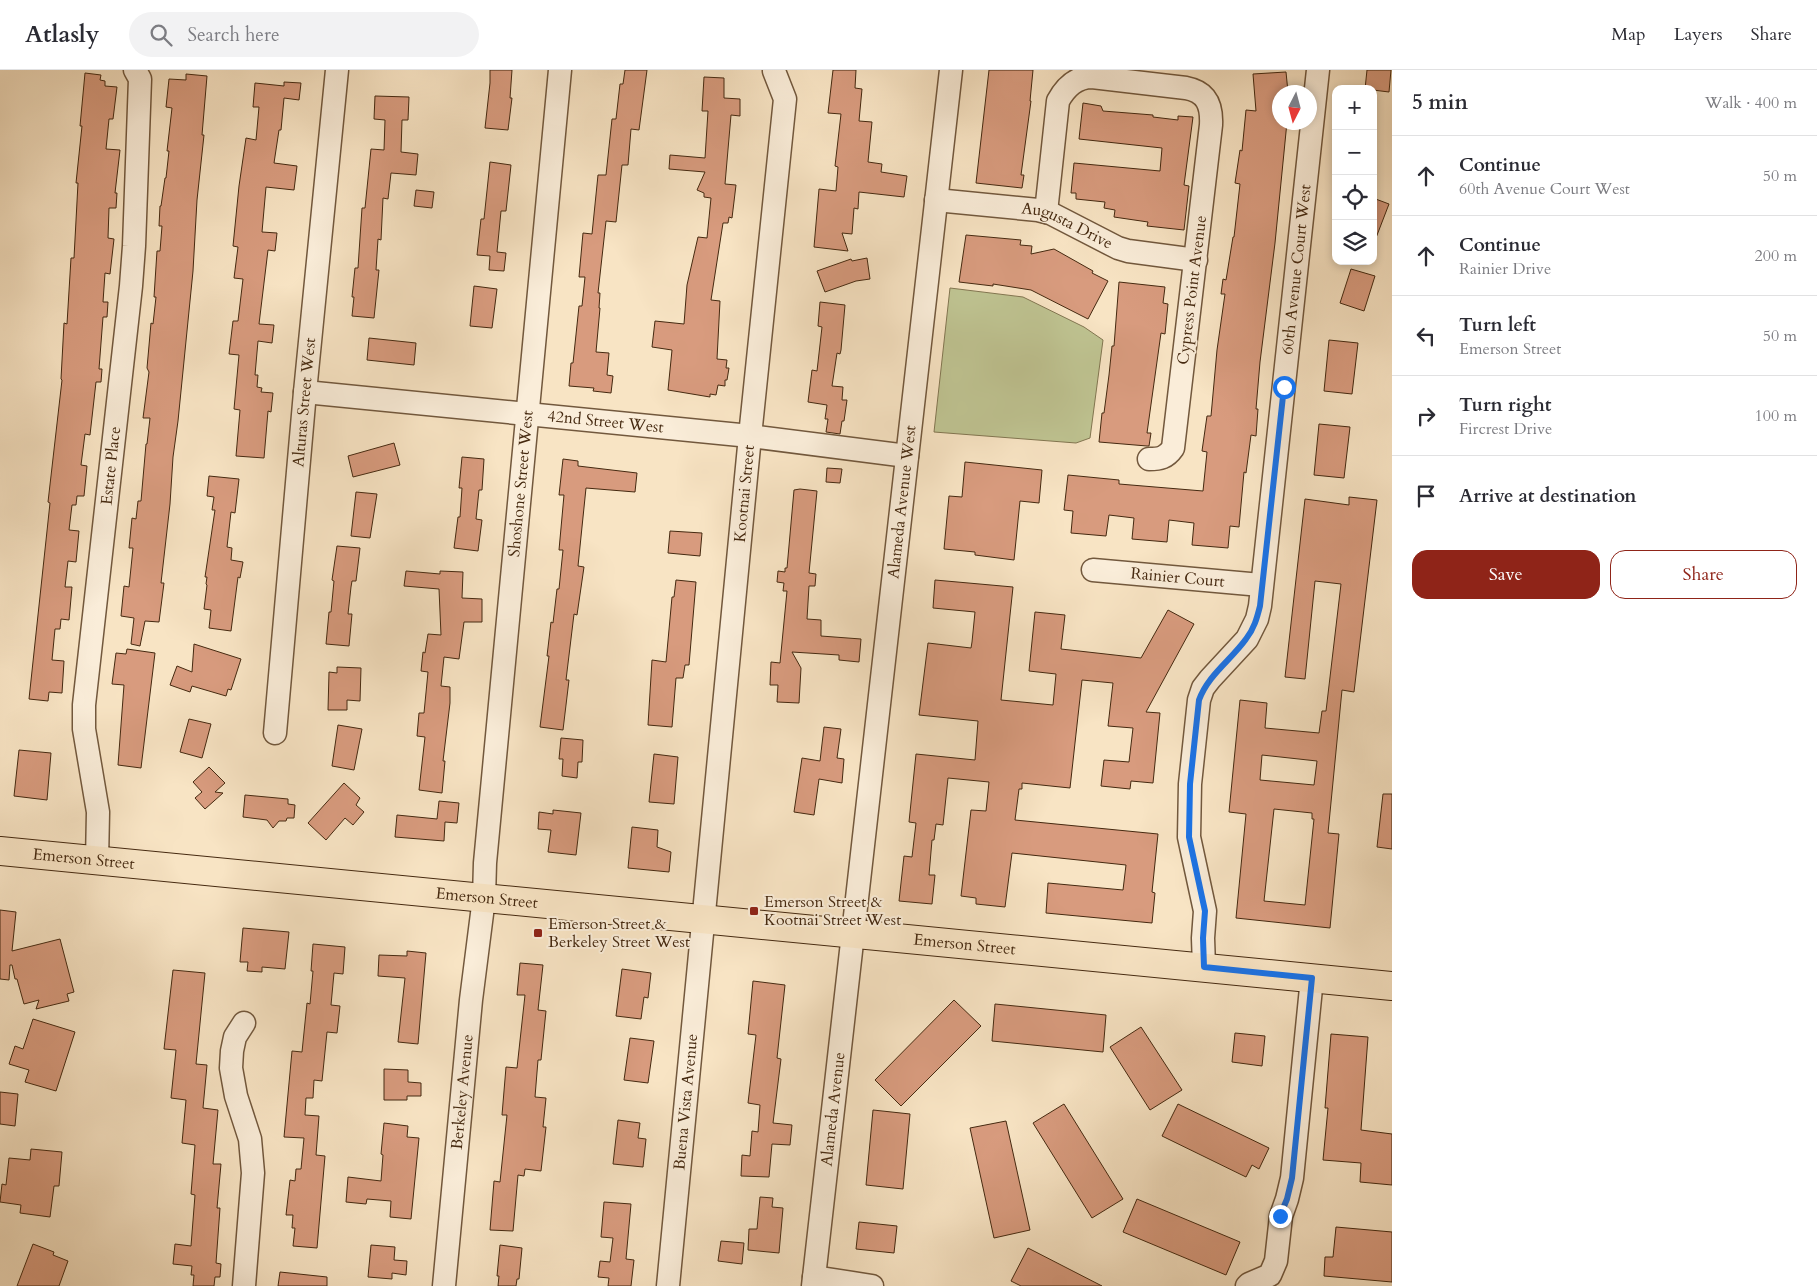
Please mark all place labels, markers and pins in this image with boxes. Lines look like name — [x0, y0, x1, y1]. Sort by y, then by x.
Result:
place label: Emerson Street & Kootnai Street West — [764, 891, 901, 931]
marker: Emerson Street & Kootnai Street West — [748, 905, 760, 917]
place label: Emerson Street & Berkeley Street West — [548, 913, 690, 953]
marker: Emerson Street & Berkeley Street West — [532, 927, 544, 939]

